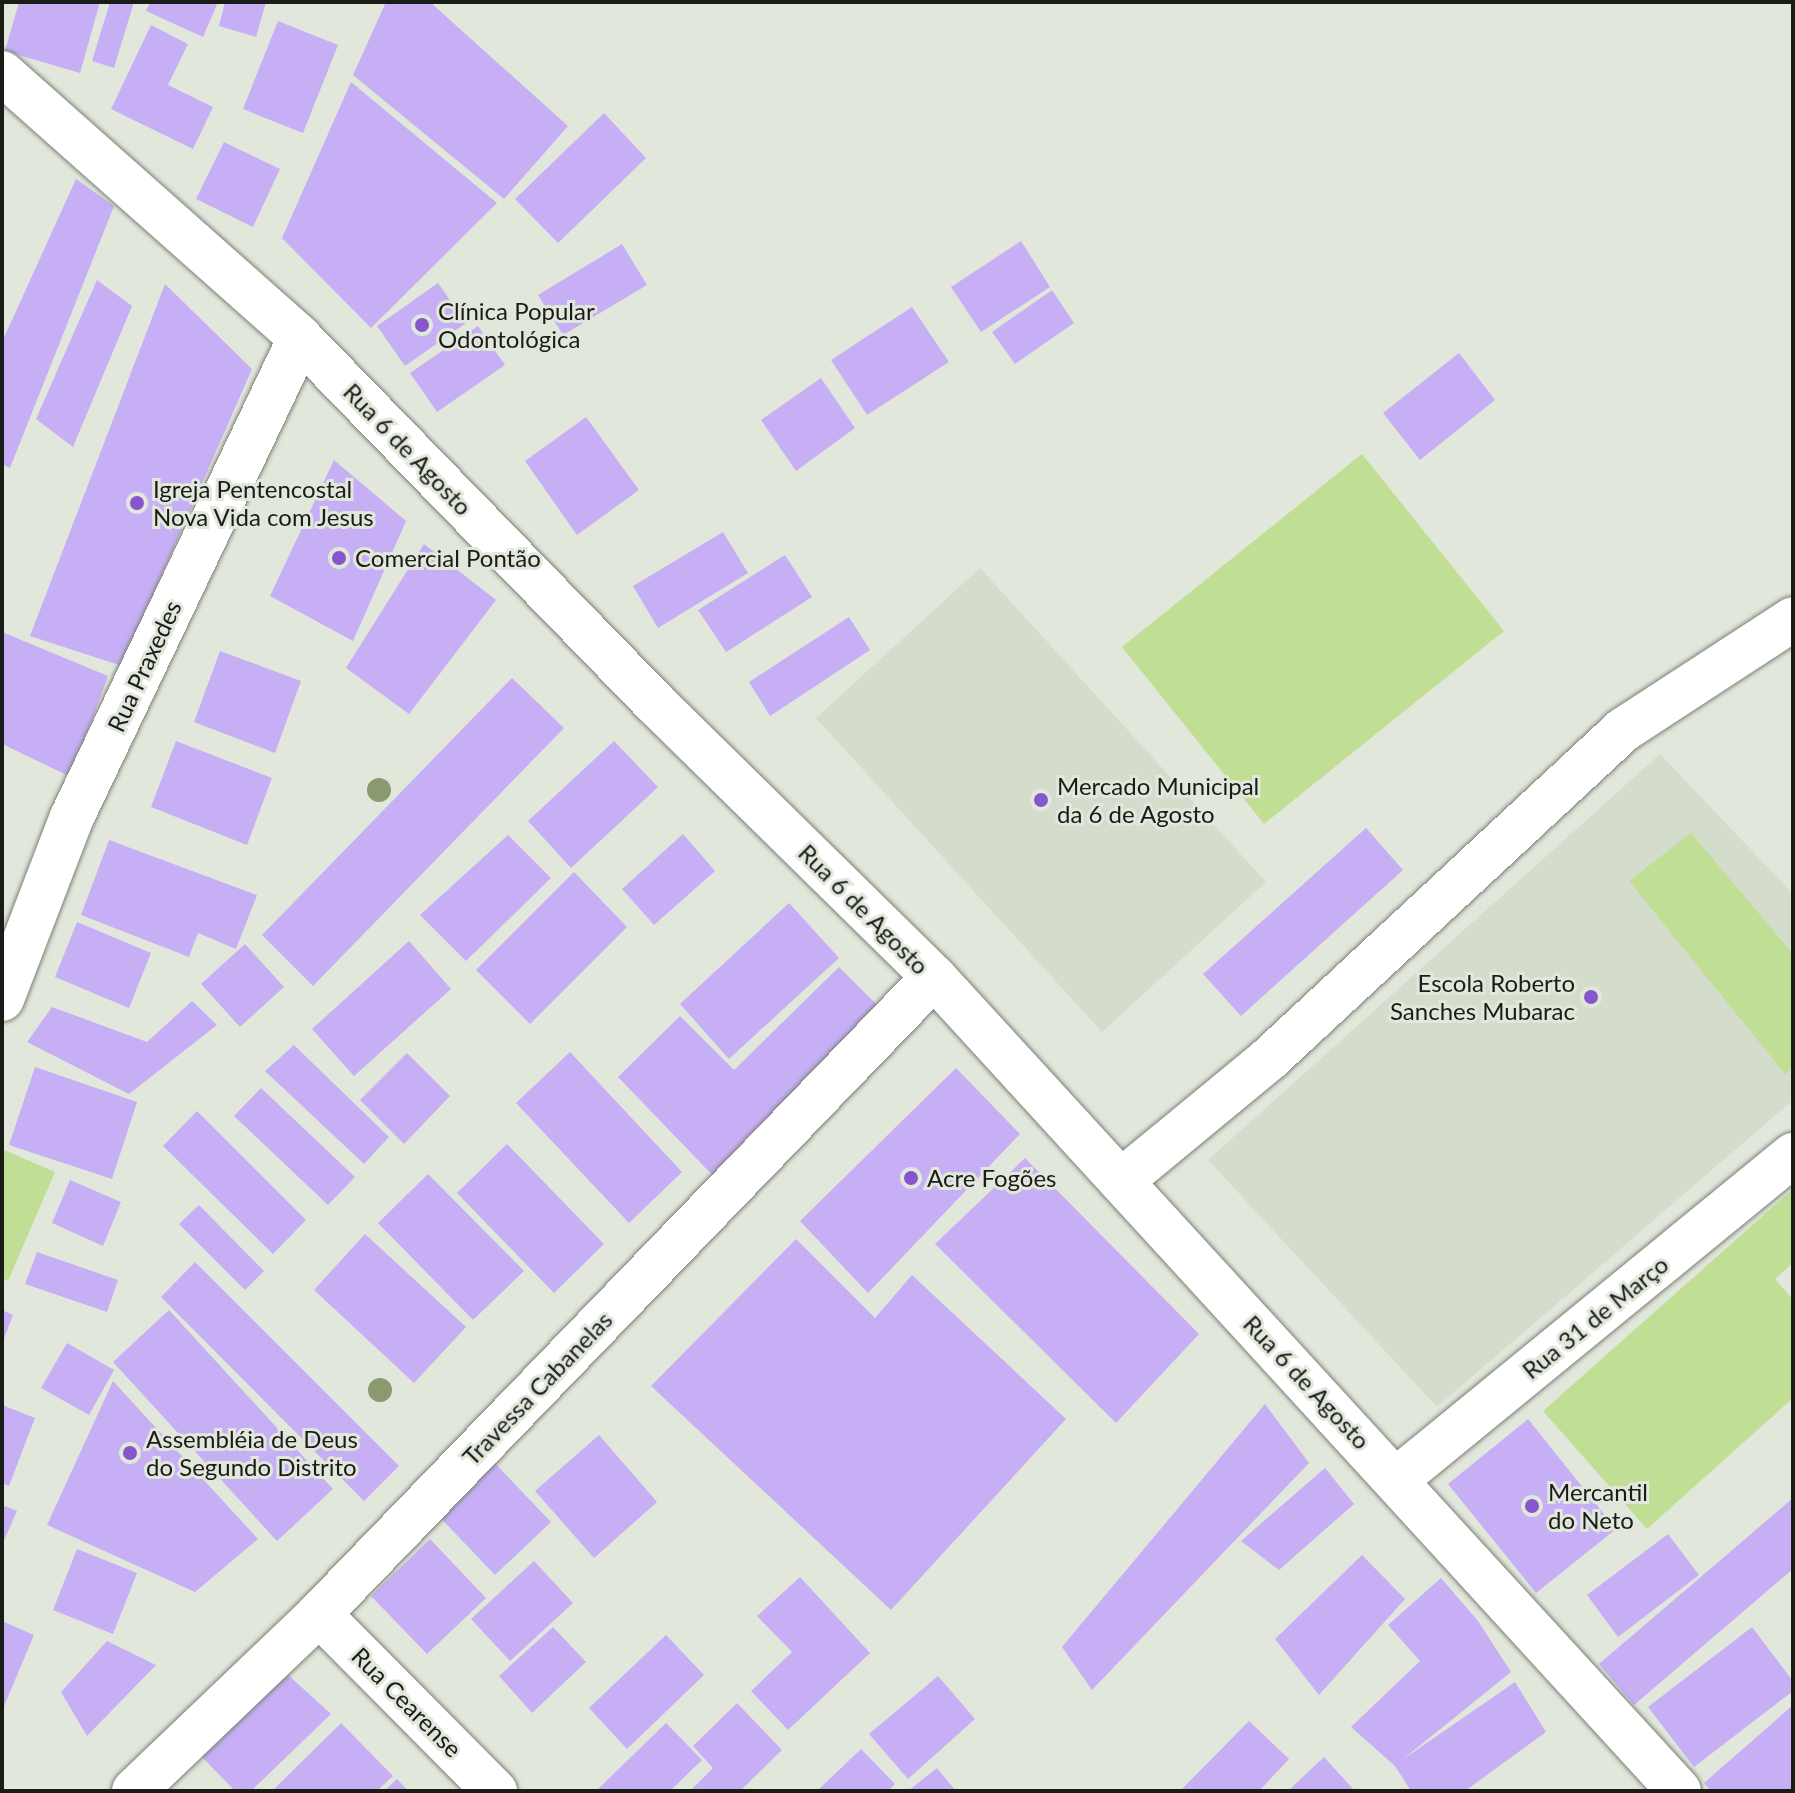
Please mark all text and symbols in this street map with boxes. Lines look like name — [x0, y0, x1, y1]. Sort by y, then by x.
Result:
place label: Clínica Popular Odontológica — [438, 297, 595, 353]
marker: Clínica Popular Odontológica — [413, 316, 431, 334]
street label: Rua 6 de Agosto — [338, 377, 478, 521]
place label: Igreja Pentencostal Nova Vida com Jesus — [153, 475, 375, 531]
marker: Igreja Pentencostal Nova Vida com Jesus — [128, 494, 146, 512]
place label: Comercial Pontão — [355, 544, 541, 572]
marker: Comercial Pontão — [330, 549, 348, 567]
street label: Rua Praxedes — [101, 596, 187, 736]
place label: Mercado Municipal da 6 de Agosto — [1057, 772, 1259, 828]
marker: Mercado Municipal da 6 de Agosto — [1032, 791, 1050, 809]
street label: Rua 6 de Agosto — [793, 838, 935, 980]
place label: Escola Roberto Sanches Mubarac — [1390, 969, 1575, 1025]
marker: Escola Roberto Sanches Mubarac — [1582, 988, 1600, 1006]
place label: Acre Fogões — [927, 1164, 1056, 1192]
marker: Acre Fogões — [902, 1169, 920, 1187]
street label: Rua 31 de Março — [1516, 1249, 1674, 1385]
street label: Travessa Cabanelas — [456, 1305, 618, 1471]
street label: Rua 6 de Agosto — [1237, 1309, 1377, 1455]
place label: Assembléia de Deus do Segundo Distrito — [146, 1425, 358, 1481]
marker: Assembléia de Deus do Segundo Distrito — [121, 1444, 139, 1462]
place label: Mercantil do Neto — [1548, 1478, 1648, 1534]
marker: Mercantil do Neto — [1523, 1497, 1541, 1515]
street label: Rua Cearense — [346, 1641, 468, 1763]

